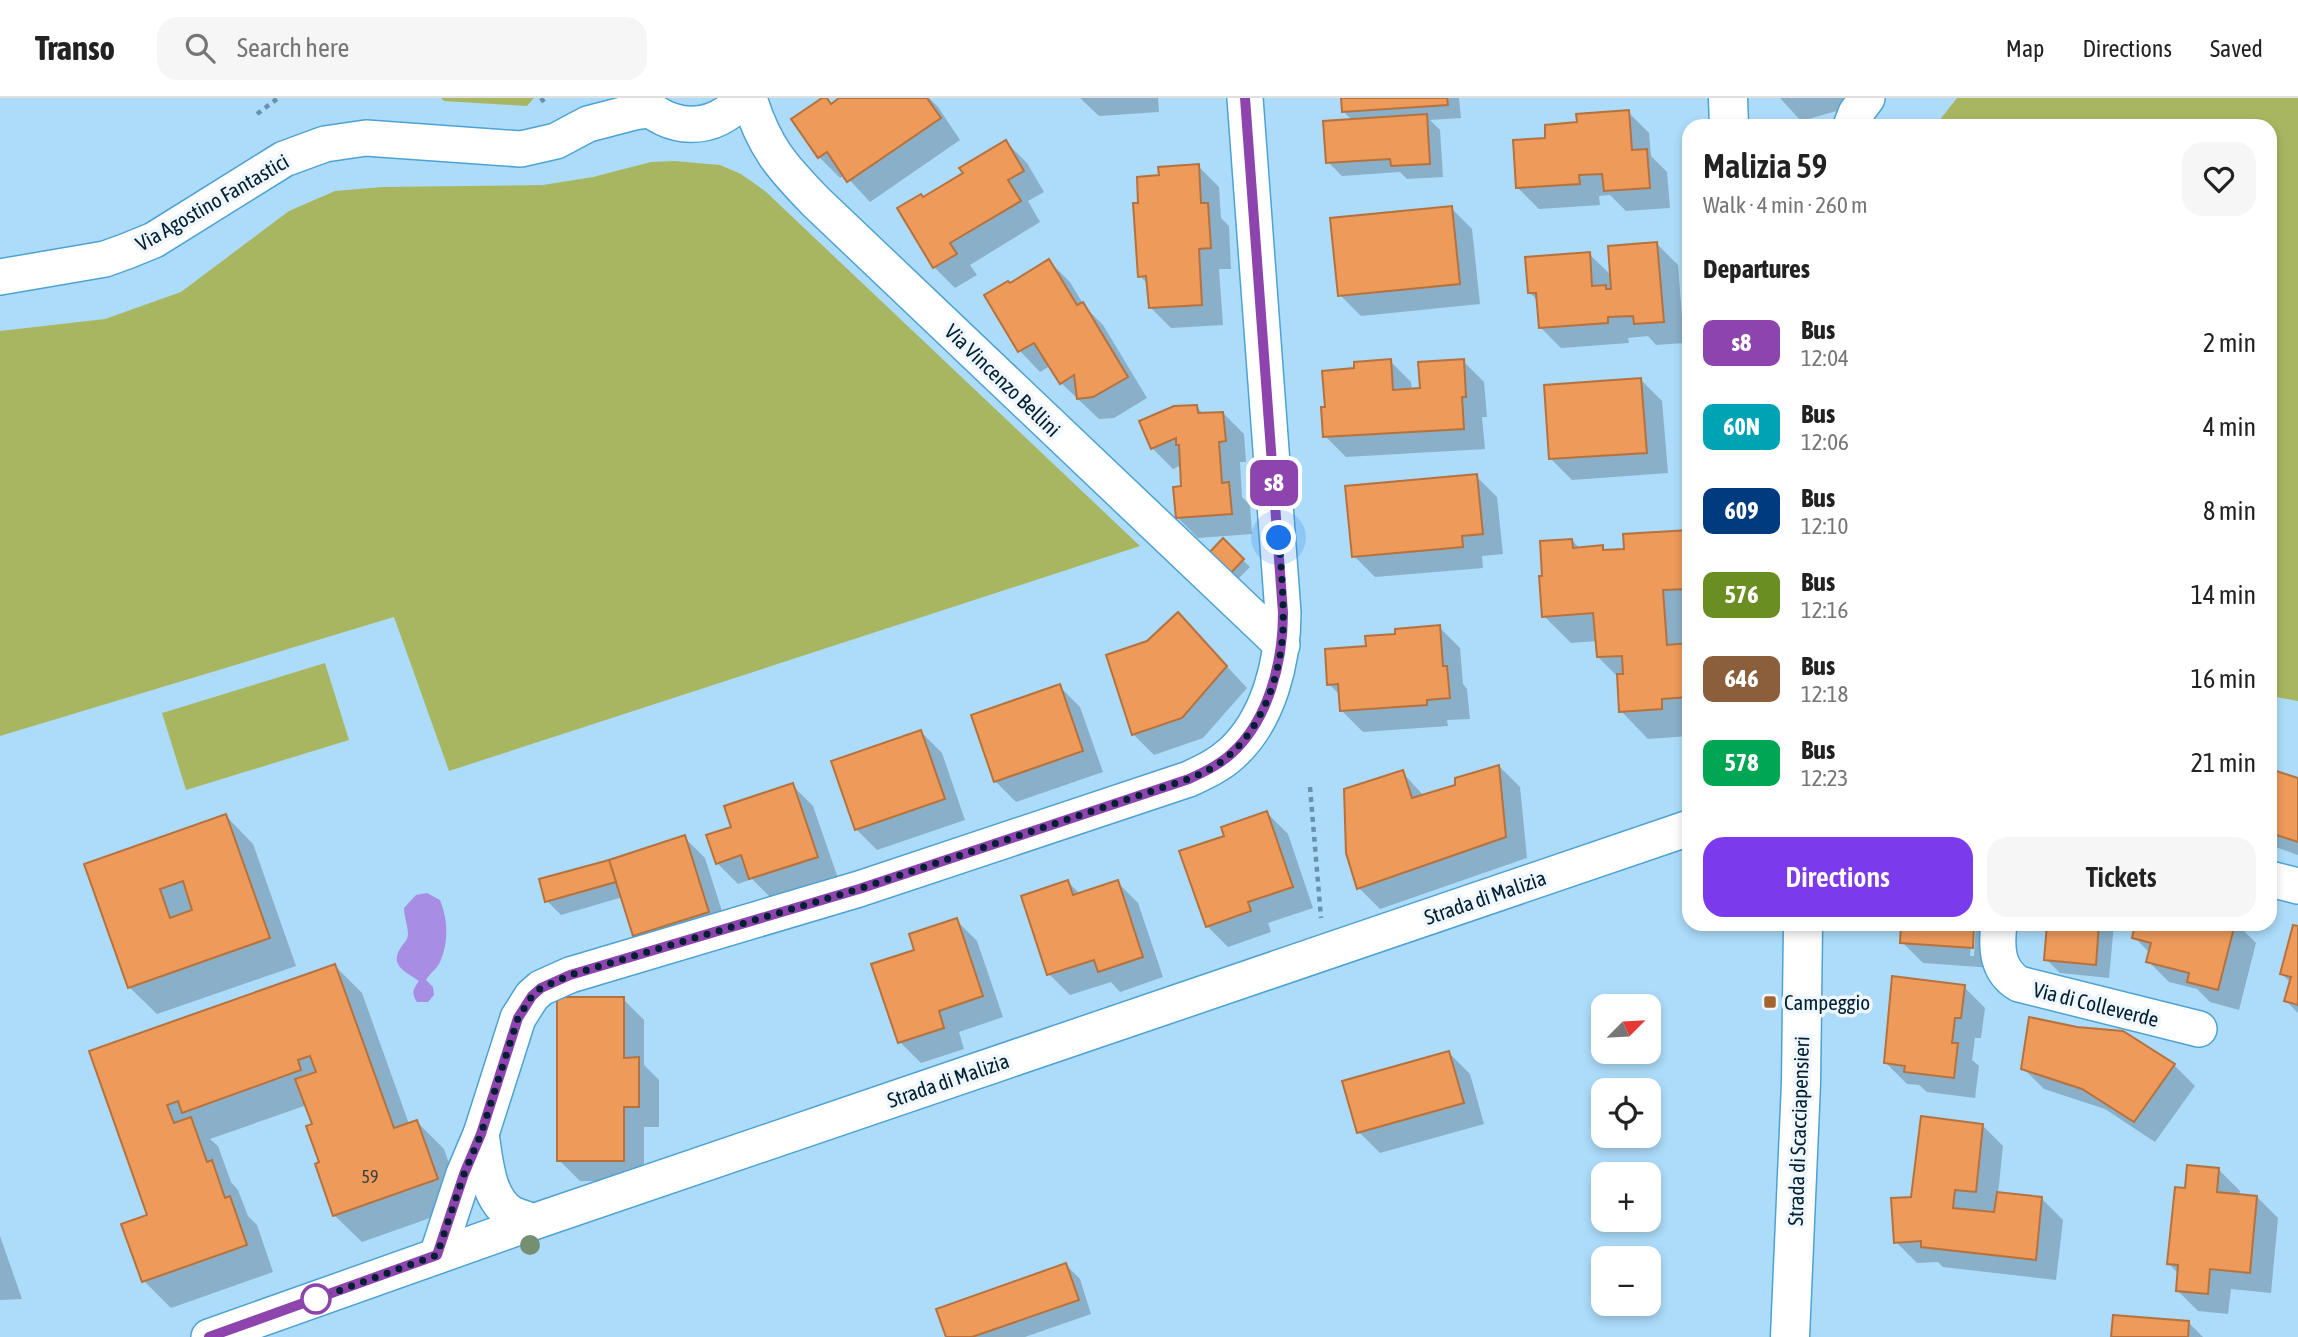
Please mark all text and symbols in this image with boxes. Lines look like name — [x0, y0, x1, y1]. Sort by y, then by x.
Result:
search box — [157, 17, 647, 80]
text: Transo — [35, 29, 115, 67]
icon: search — [181, 29, 219, 67]
text: Search here — [237, 33, 349, 63]
text: Map — [2006, 35, 2044, 62]
text: Directions — [2082, 35, 2172, 62]
text: Saved — [2210, 35, 2263, 62]
button: heart — [2182, 142, 2256, 216]
text: Malizia 59 — [1703, 147, 1827, 185]
street label: Via Agostino Fantastici — [131, 148, 293, 256]
text: Walk · 4 min · 260 m — [1703, 192, 1867, 218]
text: Departures — [1703, 254, 1810, 284]
text: Bus — [1801, 315, 1835, 345]
street label: Via Vincenzo Bellini — [940, 319, 1066, 441]
text: 2 min — [2203, 328, 2256, 358]
text: s8 — [1732, 329, 1751, 356]
text: 12:04 — [1801, 345, 1849, 371]
text: Bus — [1801, 399, 1835, 429]
text: 4 min — [2203, 412, 2256, 442]
text: 60N — [1723, 413, 1760, 440]
text: 12:06 — [1801, 429, 1849, 455]
line badge: s8 — [1242, 460, 1306, 506]
text: s8 — [1264, 469, 1284, 496]
text: Bus — [1801, 483, 1835, 513]
text: 8 min — [2203, 496, 2256, 526]
text: 609 — [1725, 497, 1758, 524]
text: 12:10 — [1801, 513, 1848, 539]
your location — [1261, 520, 1296, 555]
text: Bus — [1801, 567, 1835, 597]
text: 14 min — [2191, 580, 2256, 610]
text: 576 — [1725, 581, 1758, 608]
text: 12:16 — [1801, 597, 1848, 623]
text: Bus — [1801, 651, 1835, 681]
text: 16 min — [2191, 664, 2256, 694]
text: 646 — [1725, 665, 1758, 692]
text: 12:18 — [1801, 681, 1848, 707]
text: Bus — [1801, 735, 1835, 765]
text: 21 min — [2191, 748, 2256, 778]
text: 578 — [1725, 749, 1758, 776]
text: 12:23 — [1801, 765, 1848, 791]
button: Directions — [1703, 837, 1973, 917]
button: Tickets — [1987, 837, 2256, 917]
street label: Strada di Malizia — [1421, 865, 1549, 929]
street label: Via di Colleverde — [2031, 977, 2161, 1031]
place label: Campeggio — [1784, 990, 1870, 1014]
north arrow — [1591, 994, 1661, 1064]
map controls — [1591, 994, 1661, 1316]
marker: Campeggio — [1762, 994, 1778, 1010]
street label: Strada di Scacciapensieri — [1783, 1036, 1813, 1226]
street label: Strada di Malizia — [884, 1048, 1012, 1112]
button: locate — [1591, 1078, 1661, 1148]
button: + — [1591, 1162, 1661, 1232]
house number: 59 — [362, 1166, 378, 1187]
button: − — [1591, 1246, 1661, 1316]
unlabelled marker — [301, 1284, 331, 1314]

